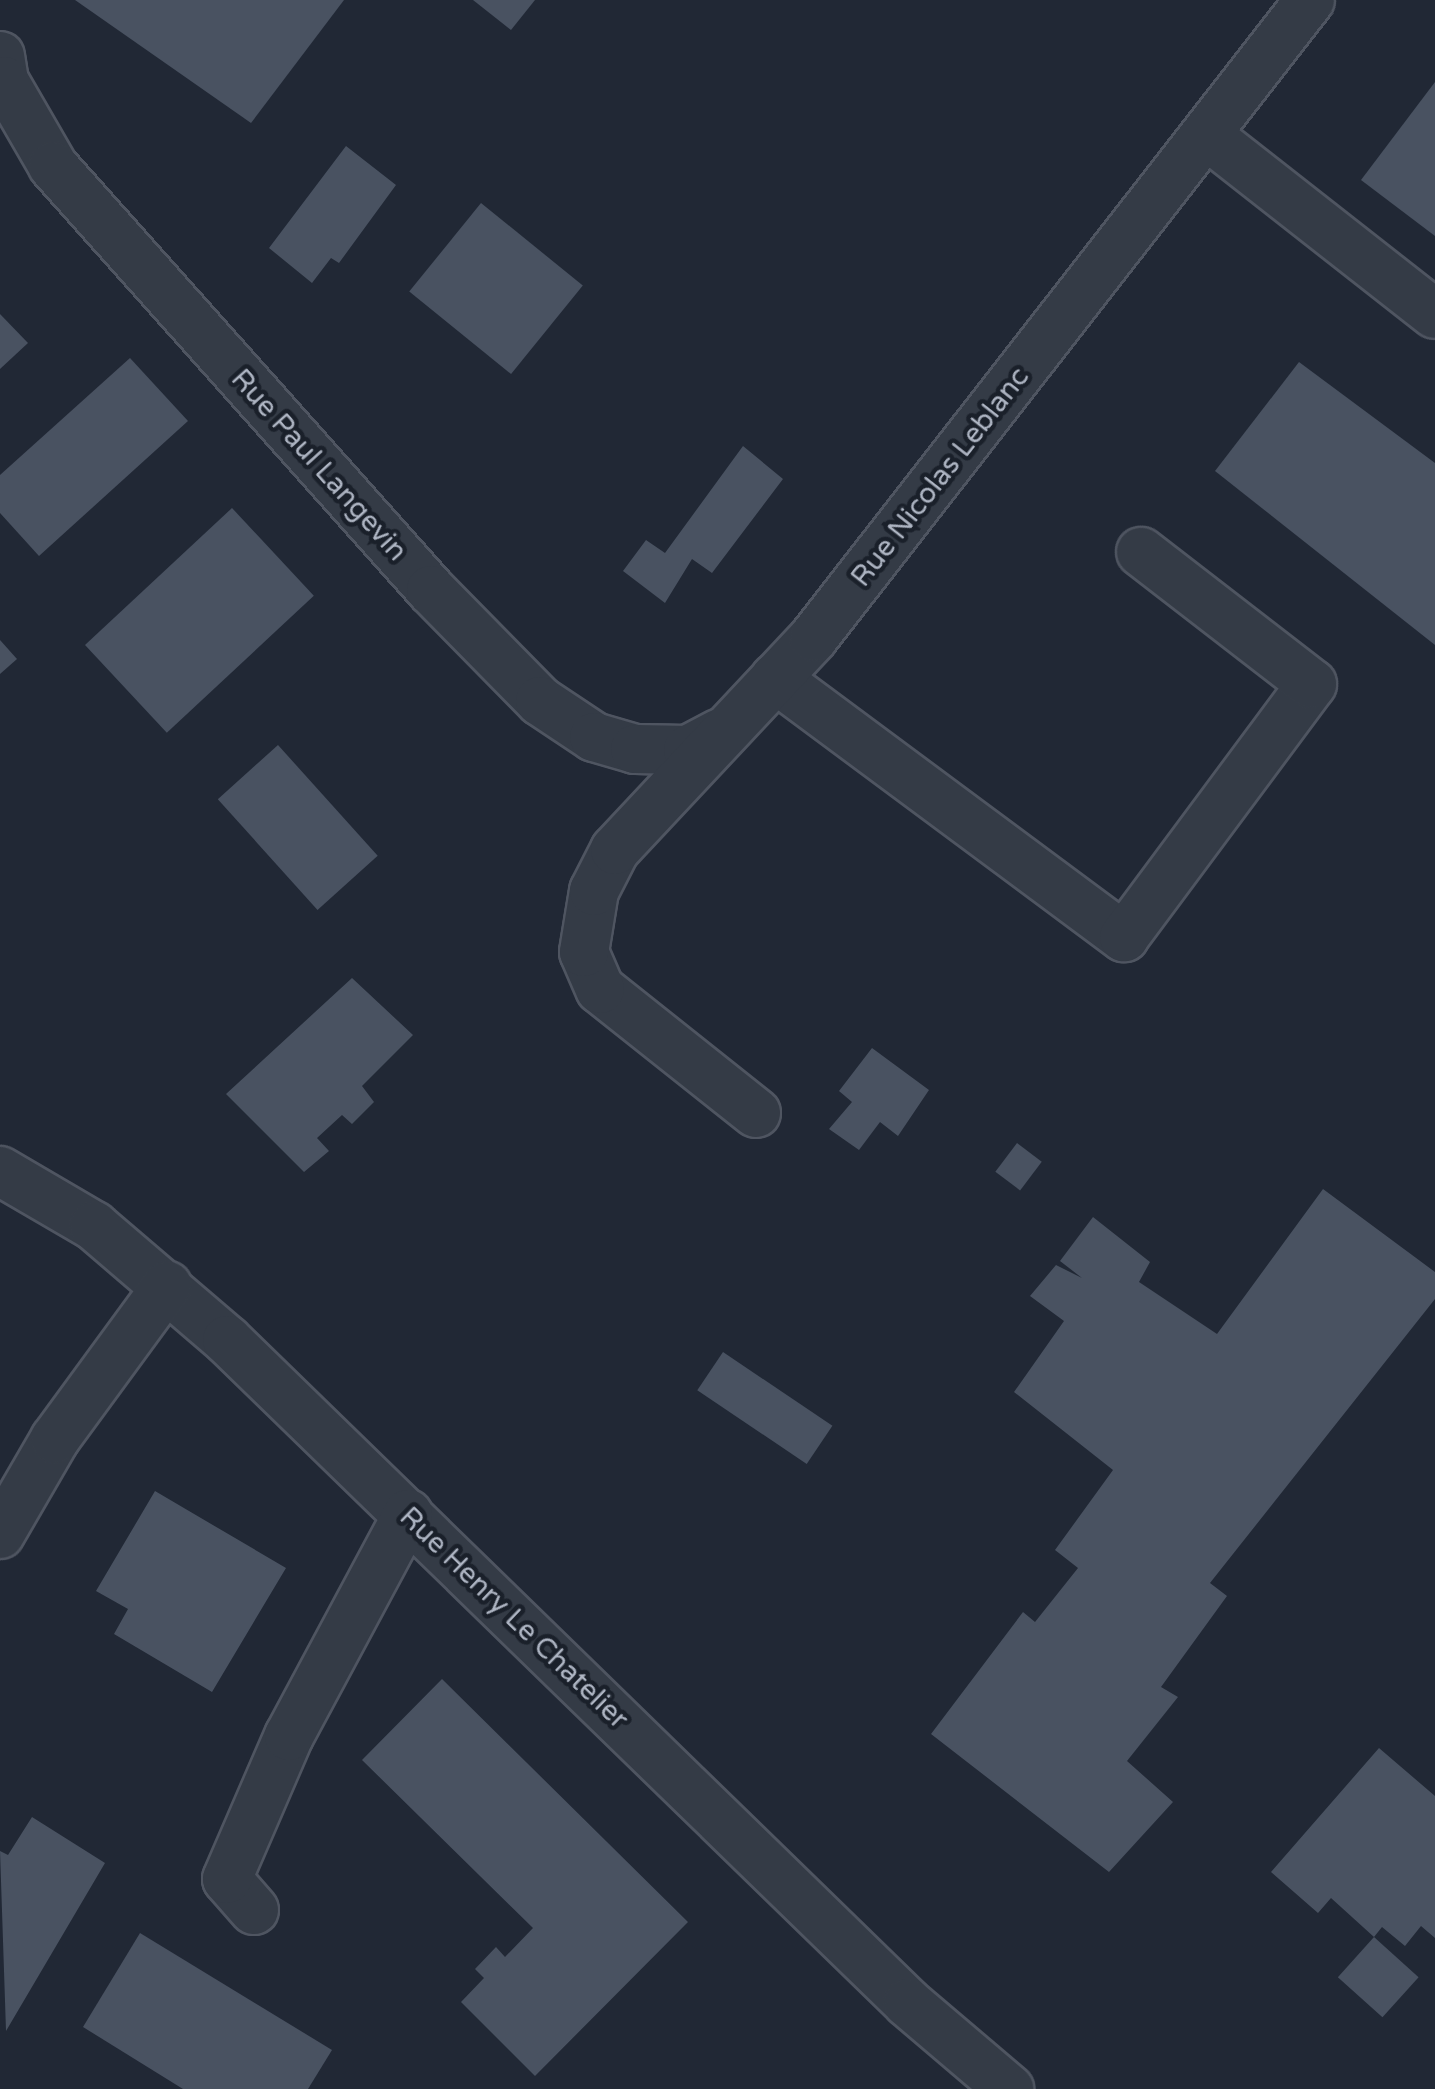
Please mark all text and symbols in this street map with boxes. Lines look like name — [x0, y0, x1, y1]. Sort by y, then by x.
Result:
street label: Rue Nicolas Leblanc — [844, 361, 1036, 593]
street label: Rue Paul Langevin — [224, 362, 414, 568]
street label: Rue Henry Le Chatelier — [393, 1500, 635, 1736]

